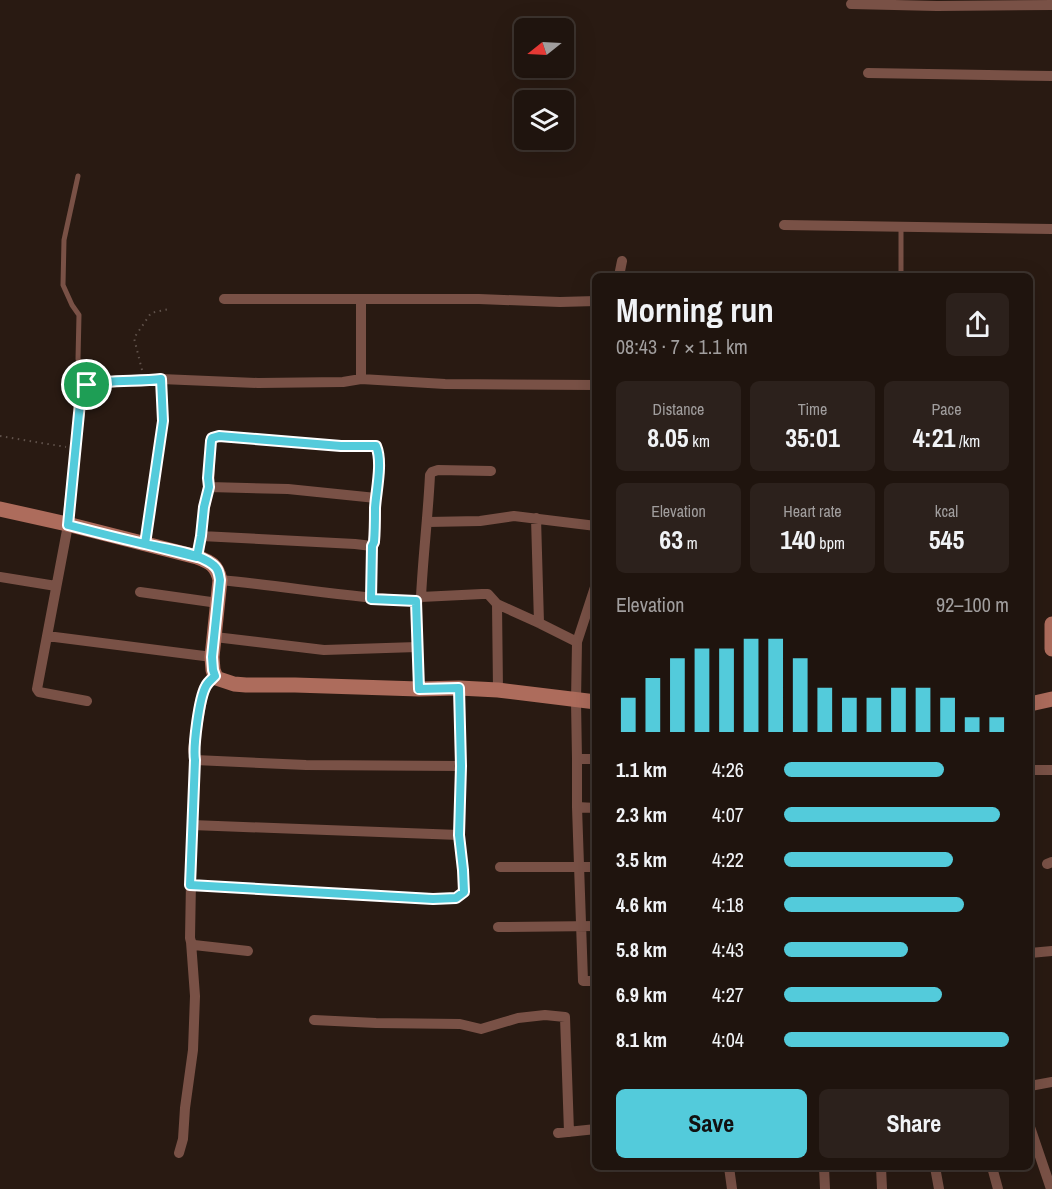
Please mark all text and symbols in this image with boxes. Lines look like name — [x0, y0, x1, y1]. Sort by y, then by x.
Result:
north arrow — [514, 18, 574, 78]
map controls — [514, 18, 574, 150]
button: layers — [514, 90, 574, 150]
text: Morning run — [616, 288, 774, 332]
button: share — [946, 293, 1009, 356]
text: 08:43 · 7 × 1.1 km — [616, 333, 748, 360]
pin — [61, 359, 112, 410]
icon: arrive — [70, 368, 103, 401]
text: Distance — [653, 398, 704, 420]
text: Time — [798, 398, 827, 420]
text: Pace — [932, 398, 961, 420]
text: 8.05 — [647, 420, 689, 455]
text: 35:01 — [785, 420, 840, 455]
text: 4:21 — [913, 420, 955, 455]
text: km — [689, 430, 710, 452]
text: /km — [955, 430, 980, 452]
text: Elevation — [651, 500, 706, 522]
text: Heart rate — [783, 500, 842, 522]
text: kcal — [935, 500, 958, 522]
text: 63 — [659, 522, 683, 557]
text: 140 — [780, 522, 816, 557]
text: 545 — [929, 522, 964, 557]
text: m — [683, 532, 698, 554]
text: bpm — [816, 532, 845, 554]
text: Elevation — [616, 591, 684, 618]
text: 92–100 m — [936, 591, 1009, 618]
text: 1.1 km — [616, 756, 667, 783]
text: 4:26 — [712, 756, 744, 783]
text: 2.3 km — [616, 801, 667, 828]
text: 4:07 — [712, 801, 744, 828]
text: 3.5 km — [616, 846, 667, 873]
text: 4:22 — [712, 846, 744, 873]
text: 4.6 km — [616, 891, 667, 918]
text: 4:18 — [712, 891, 744, 918]
text: 5.8 km — [616, 936, 667, 963]
text: 4:43 — [712, 936, 744, 963]
text: 6.9 km — [616, 981, 667, 1008]
text: 4:27 — [712, 981, 744, 1008]
text: 8.1 km — [616, 1026, 667, 1053]
text: 4:04 — [712, 1026, 744, 1053]
button: Save — [616, 1089, 807, 1158]
button: Share — [819, 1089, 1009, 1158]

